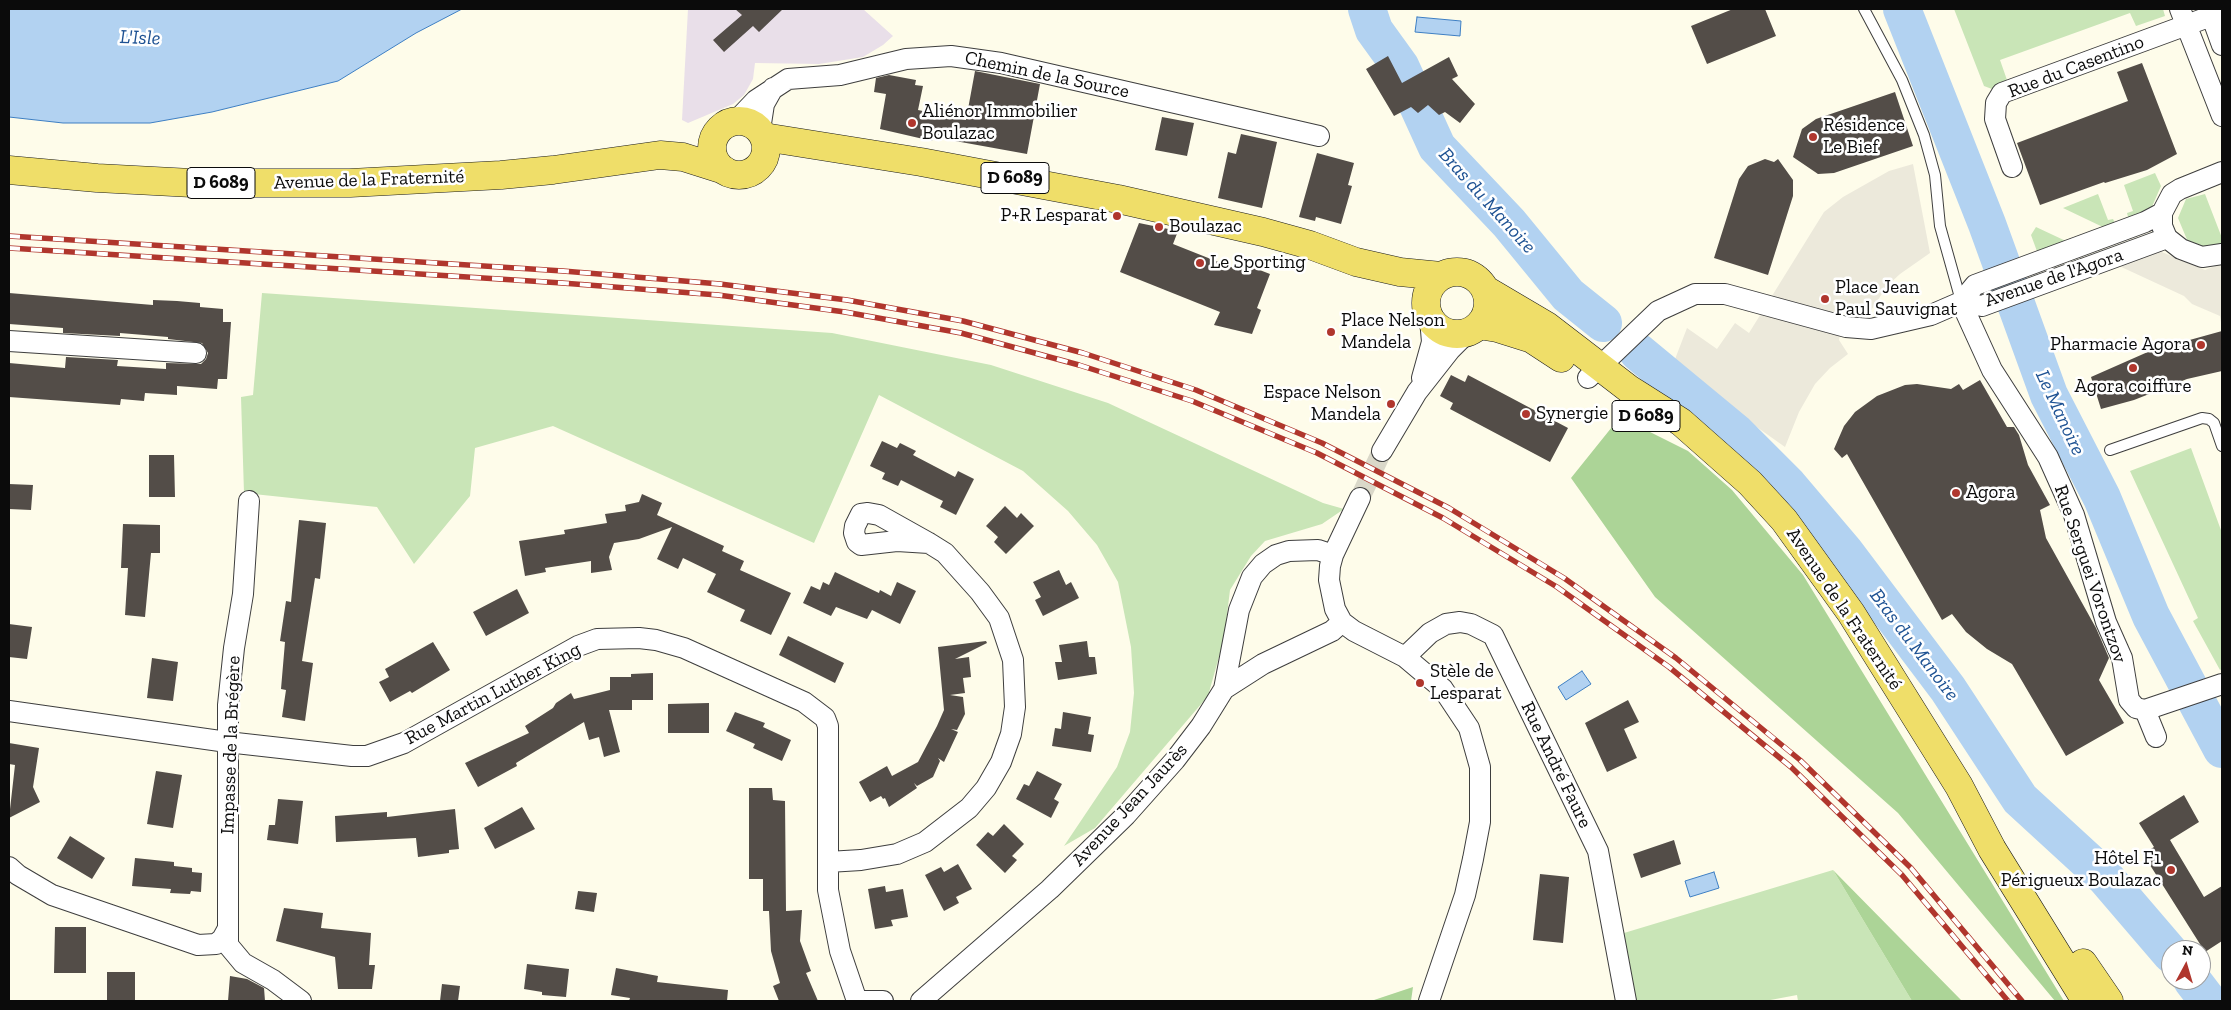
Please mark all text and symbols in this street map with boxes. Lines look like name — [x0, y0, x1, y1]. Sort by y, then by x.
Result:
water label: L'Isle — [119, 25, 161, 51]
street label: Rue du Casentino — [2005, 31, 2147, 103]
street label: Chemin de la Source — [963, 46, 1131, 104]
place label: Aliénor Immobilier Boulazac — [922, 101, 1078, 145]
place label: Résidence Le Bief — [1823, 115, 1905, 159]
marker: Aliénor Immobilier Boulazac — [906, 117, 918, 129]
marker: Résidence Le Bief — [1807, 131, 1819, 143]
water label: Bras du Manoire — [1433, 143, 1541, 259]
road number: D 6089 — [981, 162, 1049, 194]
street label: Avenue de la Fraternité — [273, 165, 465, 195]
road number: D 6089 — [187, 168, 255, 198]
place label: P+R Lesparat — [1001, 205, 1107, 227]
marker: P+R Lesparat — [1111, 210, 1123, 222]
place label: Boulazac — [1169, 216, 1242, 238]
marker: Boulazac — [1153, 221, 1165, 233]
street label: Avenue de l'Agora — [1982, 244, 2126, 312]
place label: Le Sporting — [1210, 252, 1306, 274]
marker: Le Sporting — [1194, 257, 1206, 269]
place label: Place Jean Paul Sauvignat — [1835, 277, 1957, 321]
marker: Place Jean Paul Sauvignat — [1819, 293, 1831, 305]
place label: Place Nelson Mandela — [1341, 310, 1445, 354]
marker: Place Nelson Mandela — [1325, 326, 1337, 338]
place label: Pharmacie Agora — [2050, 334, 2191, 356]
marker: Pharmacie Agora — [2195, 339, 2207, 351]
marker: Agora coiffure — [2127, 362, 2139, 374]
water label: Le Manoire — [2030, 367, 2090, 459]
place label: Agora coiffure — [2075, 376, 2191, 398]
place label: Espace Nelson Mandela — [1263, 382, 1381, 426]
marker: Espace Nelson Mandela — [1385, 398, 1397, 410]
road number: D 6089 — [1612, 401, 1680, 432]
place label: Synergie — [1536, 403, 1608, 425]
marker: Synergie — [1520, 408, 1532, 420]
place label: Agora — [1966, 482, 2015, 504]
street label: Rue Serguei Vorontzov — [2049, 482, 2131, 666]
marker: Agora — [1950, 487, 1962, 499]
street label: Avenue de la Fraternité — [1781, 524, 1907, 694]
water label: Bras du Manoire — [1864, 584, 1964, 706]
street label: Rue Martin Luther King — [401, 638, 585, 750]
street label: Impasse de la Brégère — [216, 655, 246, 835]
place label: Stèle de Lesparat — [1430, 661, 1501, 705]
marker: Stèle de Lesparat — [1414, 677, 1426, 689]
street label: Rue André Faure — [1516, 698, 1596, 832]
street label: Avenue Jean Jaurès — [1067, 739, 1193, 871]
place label: Hôtel F1 Périgueux Boulazac — [2001, 848, 2161, 892]
marker: Hôtel F1 Périgueux Boulazac — [2165, 864, 2177, 876]
north arrow — [2161, 940, 2211, 990]
text: N — [2181, 942, 2194, 960]

